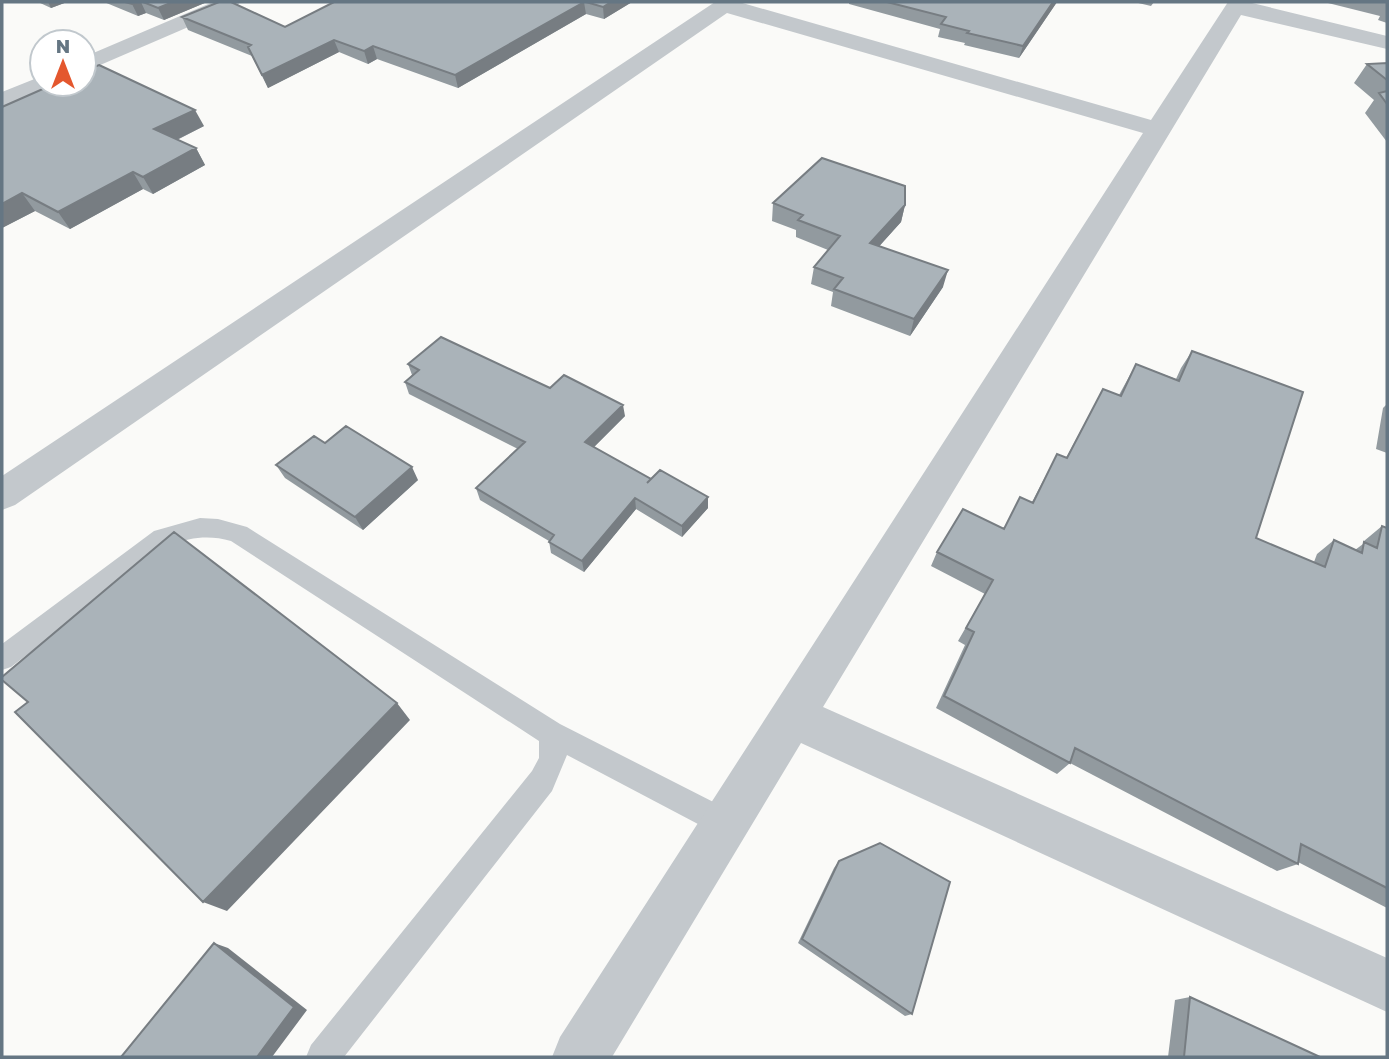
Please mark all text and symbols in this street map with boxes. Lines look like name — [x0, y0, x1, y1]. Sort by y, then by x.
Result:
north arrow — [28, 28, 98, 98]
text: N — [56, 34, 70, 57]

